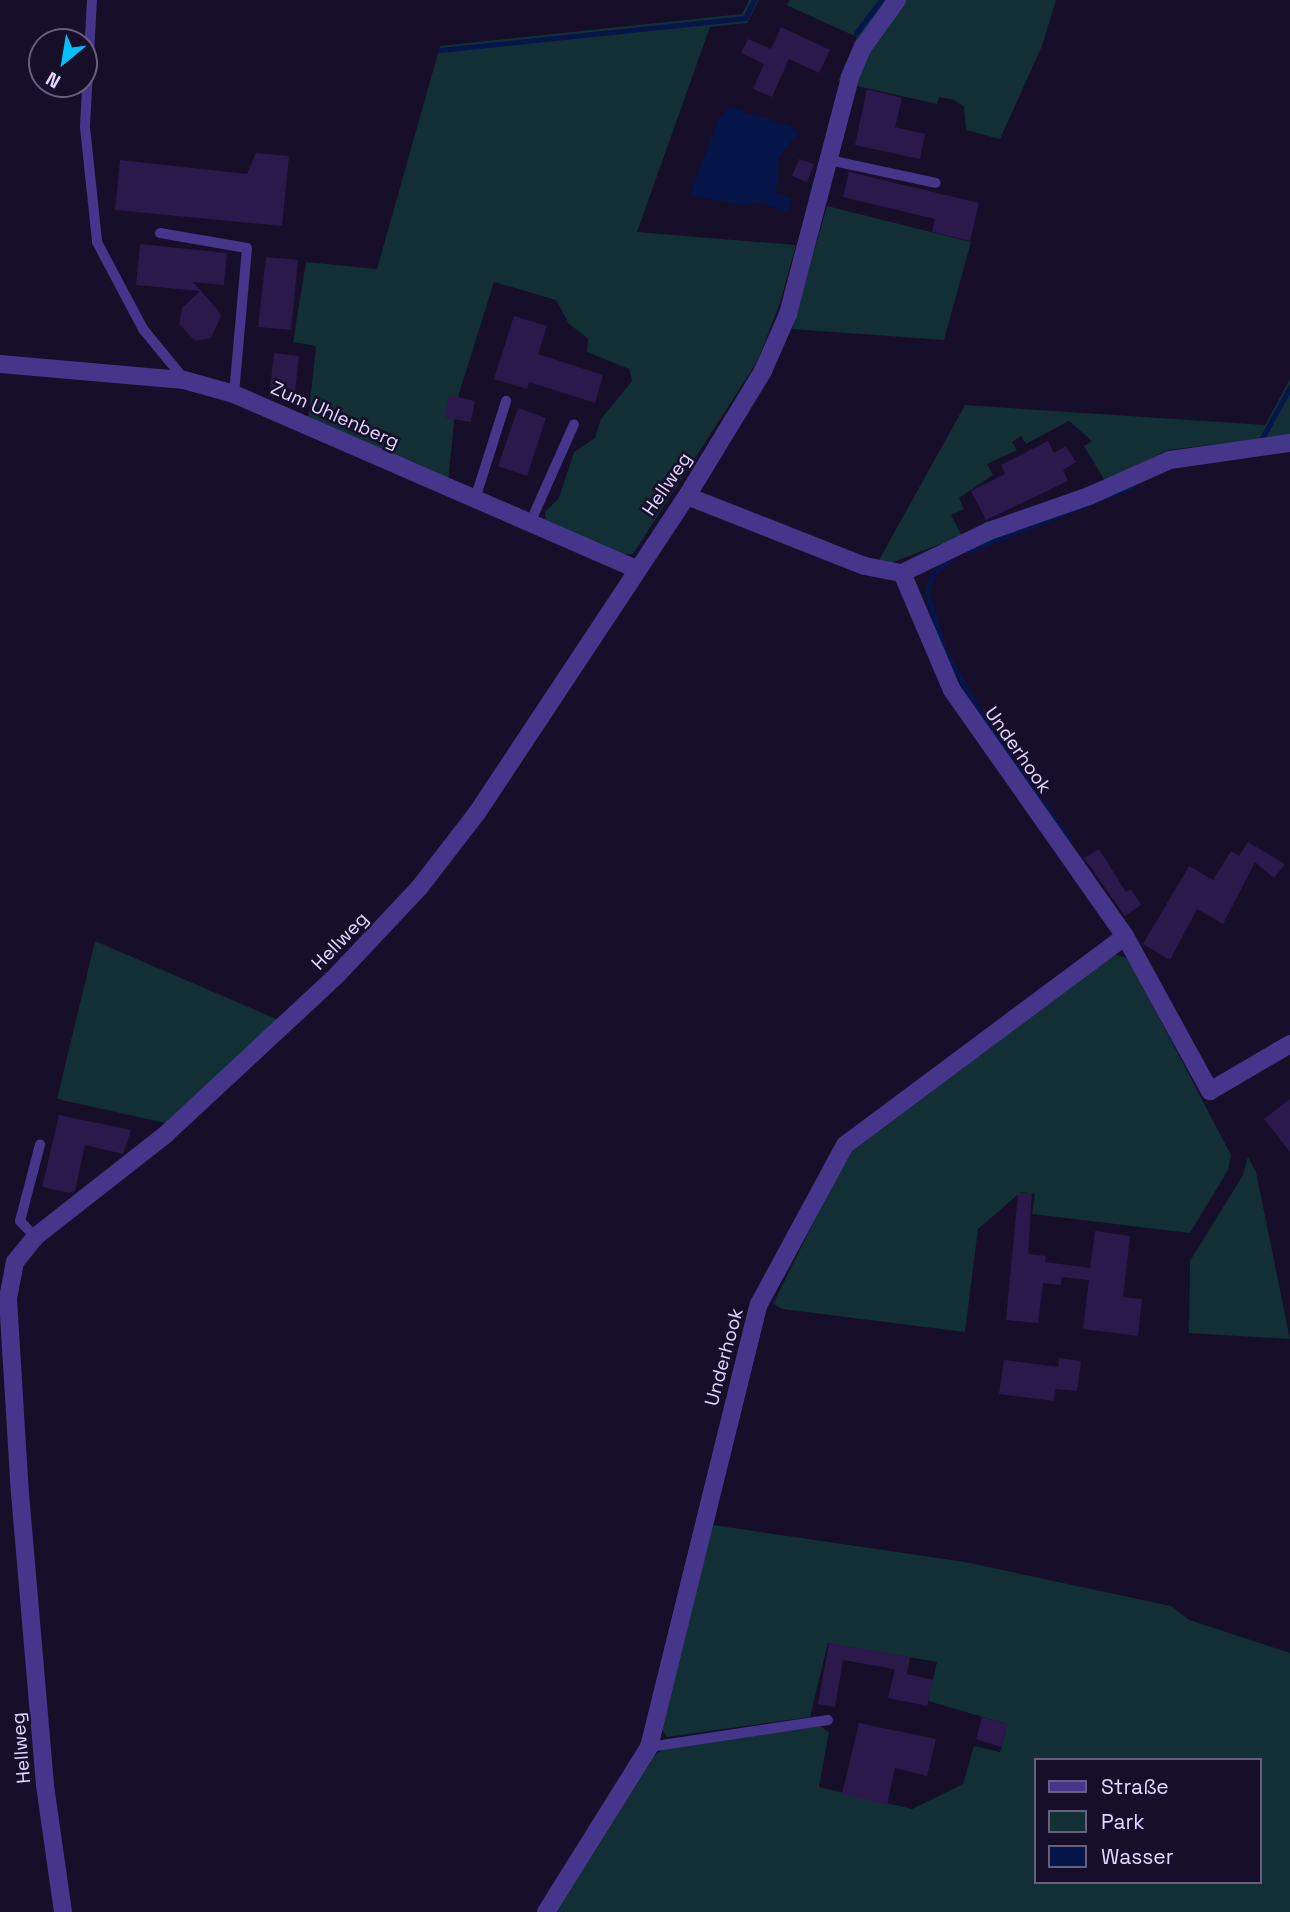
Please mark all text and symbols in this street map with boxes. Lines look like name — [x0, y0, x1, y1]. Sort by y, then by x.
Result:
north arrow — [28, 28, 98, 98]
text: N — [41, 66, 65, 94]
street label: Zum Uhlenberg — [267, 377, 403, 453]
street label: Hellweg — [638, 448, 696, 520]
street label: Underhook — [980, 702, 1056, 798]
street label: Hellweg — [307, 907, 373, 975]
street label: Underhook — [700, 1306, 748, 1408]
street label: Hellweg — [7, 1711, 35, 1785]
legend — [1034, 1758, 1262, 1884]
text: Straße — [1101, 1773, 1169, 1800]
text: Park — [1101, 1808, 1145, 1835]
text: Wasser — [1101, 1843, 1174, 1870]

